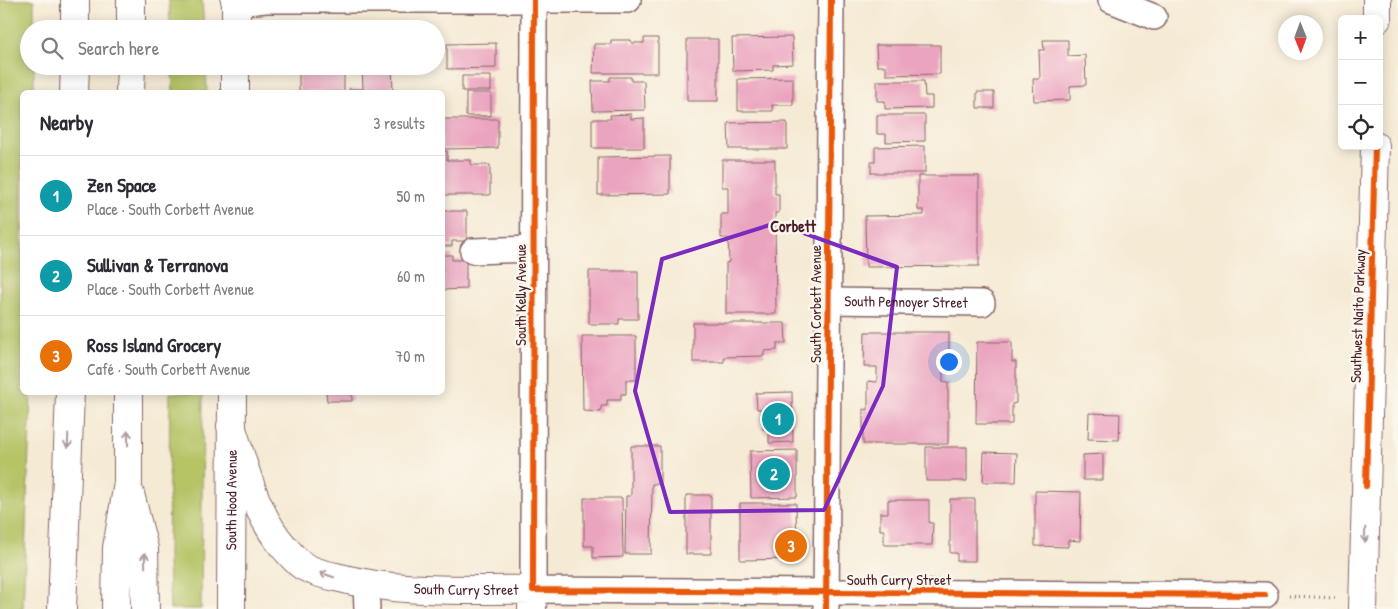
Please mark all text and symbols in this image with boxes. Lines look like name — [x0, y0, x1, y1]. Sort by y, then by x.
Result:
north arrow — [1278, 15, 1323, 60]
map controls — [1338, 15, 1383, 150]
button: + — [1338, 15, 1383, 60]
search box — [20, 20, 445, 75]
icon: search — [38, 34, 66, 62]
text: Search here — [78, 35, 159, 61]
button: − — [1338, 60, 1383, 105]
button: locate — [1338, 105, 1383, 150]
text: Nearby — [40, 108, 93, 137]
text: 3 results — [373, 112, 425, 134]
text: Zen Space — [87, 172, 156, 198]
text: 1 — [53, 185, 59, 207]
text: 50 m — [397, 185, 425, 207]
text: Place · South Corbett Avenue — [87, 198, 254, 220]
district label: Corbett — [770, 215, 816, 237]
street label: South Kelly Avenue — [510, 244, 531, 346]
street label: South Corbett Avenue — [805, 245, 826, 363]
street label: Southwest Naito Parkway — [1345, 249, 1370, 383]
text: Sullivan & Terranova — [87, 252, 228, 278]
text: 2 — [52, 265, 60, 287]
text: 60 m — [397, 265, 425, 287]
text: Place · South Corbett Avenue — [87, 278, 254, 300]
street label: South Pennoyer Street — [844, 290, 969, 313]
text: Ross Island Grocery — [87, 332, 221, 358]
text: 3 — [52, 345, 60, 367]
text: 70 m — [395, 345, 425, 367]
your location — [936, 349, 962, 375]
text: Café · South Corbett Avenue — [87, 358, 250, 380]
pin: 1 — [762, 400, 794, 438]
one-way arrow — [123, 430, 133, 446]
one-way arrow — [63, 432, 73, 449]
street label: South Hood Avenue — [220, 450, 242, 550]
pin: 2 — [758, 455, 790, 493]
pin: 3 — [775, 527, 807, 565]
one-way arrow — [1360, 527, 1369, 543]
one-way arrow — [140, 553, 149, 569]
one-way arrow — [320, 569, 336, 579]
street label: South Curry Street — [847, 569, 952, 590]
street label: South Curry Street — [413, 578, 519, 600]

